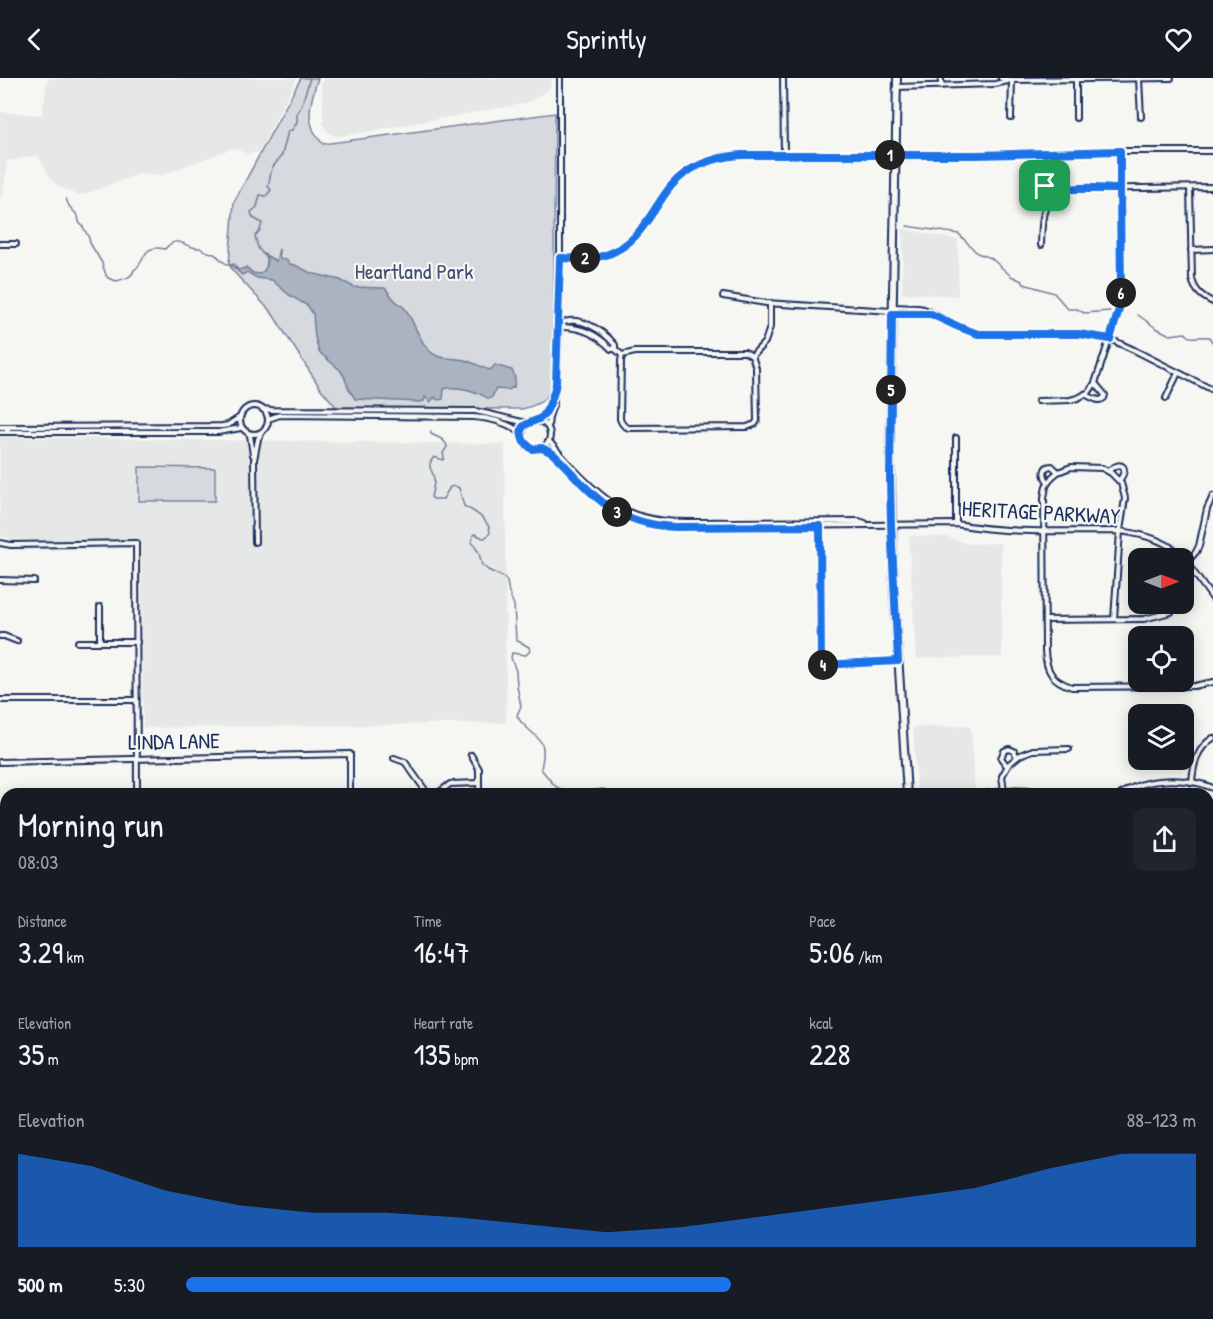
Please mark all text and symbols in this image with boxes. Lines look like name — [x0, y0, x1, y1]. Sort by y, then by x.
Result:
text: Sprintly — [566, 21, 647, 57]
icon: back — [18, 23, 51, 56]
icon: heart — [1162, 23, 1195, 56]
pin: 1 — [875, 140, 905, 170]
text: 1 — [887, 144, 893, 166]
pin — [1019, 160, 1070, 211]
icon: arrive — [1028, 169, 1061, 202]
pin: 2 — [570, 243, 600, 273]
text: 2 — [581, 247, 589, 269]
park label: Heartland Park — [355, 256, 473, 286]
pin: 6 — [1106, 278, 1136, 308]
text: 6 — [1118, 282, 1124, 304]
pin: 5 — [876, 375, 906, 405]
text: 5 — [888, 379, 894, 401]
street label: HERITAGE PARKWAY — [961, 493, 1121, 531]
pin: 3 — [602, 497, 632, 527]
text: 3 — [613, 501, 621, 523]
north arrow — [1128, 548, 1194, 614]
map controls — [1128, 548, 1194, 770]
button: locate — [1128, 626, 1194, 692]
pin: 4 — [808, 650, 838, 680]
text: 4 — [820, 654, 826, 676]
button: layers — [1128, 704, 1194, 770]
street label: LINDA LANE — [128, 725, 220, 757]
text: Morning run — [18, 803, 164, 847]
button: share — [1133, 808, 1196, 871]
text: 08:03 — [18, 848, 58, 875]
text: Distance — [18, 910, 67, 932]
text: Time — [414, 910, 442, 932]
text: Pace — [809, 910, 836, 932]
text: 3.29 — [18, 932, 63, 972]
text: 16:47 — [414, 932, 470, 972]
text: 5:06 — [809, 932, 854, 972]
text: km — [63, 946, 84, 968]
text: /km — [854, 946, 882, 968]
text: Elevation — [18, 1012, 71, 1034]
text: Heart rate — [414, 1012, 473, 1034]
text: kcal — [809, 1012, 833, 1034]
text: 35 — [18, 1034, 44, 1074]
text: 135 — [414, 1034, 451, 1074]
text: 228 — [809, 1034, 850, 1074]
text: m — [44, 1048, 59, 1070]
text: bpm — [451, 1048, 479, 1070]
text: Elevation — [18, 1106, 84, 1133]
text: 88–123 m — [1127, 1106, 1196, 1133]
text: 500 m — [18, 1271, 63, 1298]
text: 5:30 — [114, 1271, 145, 1298]

